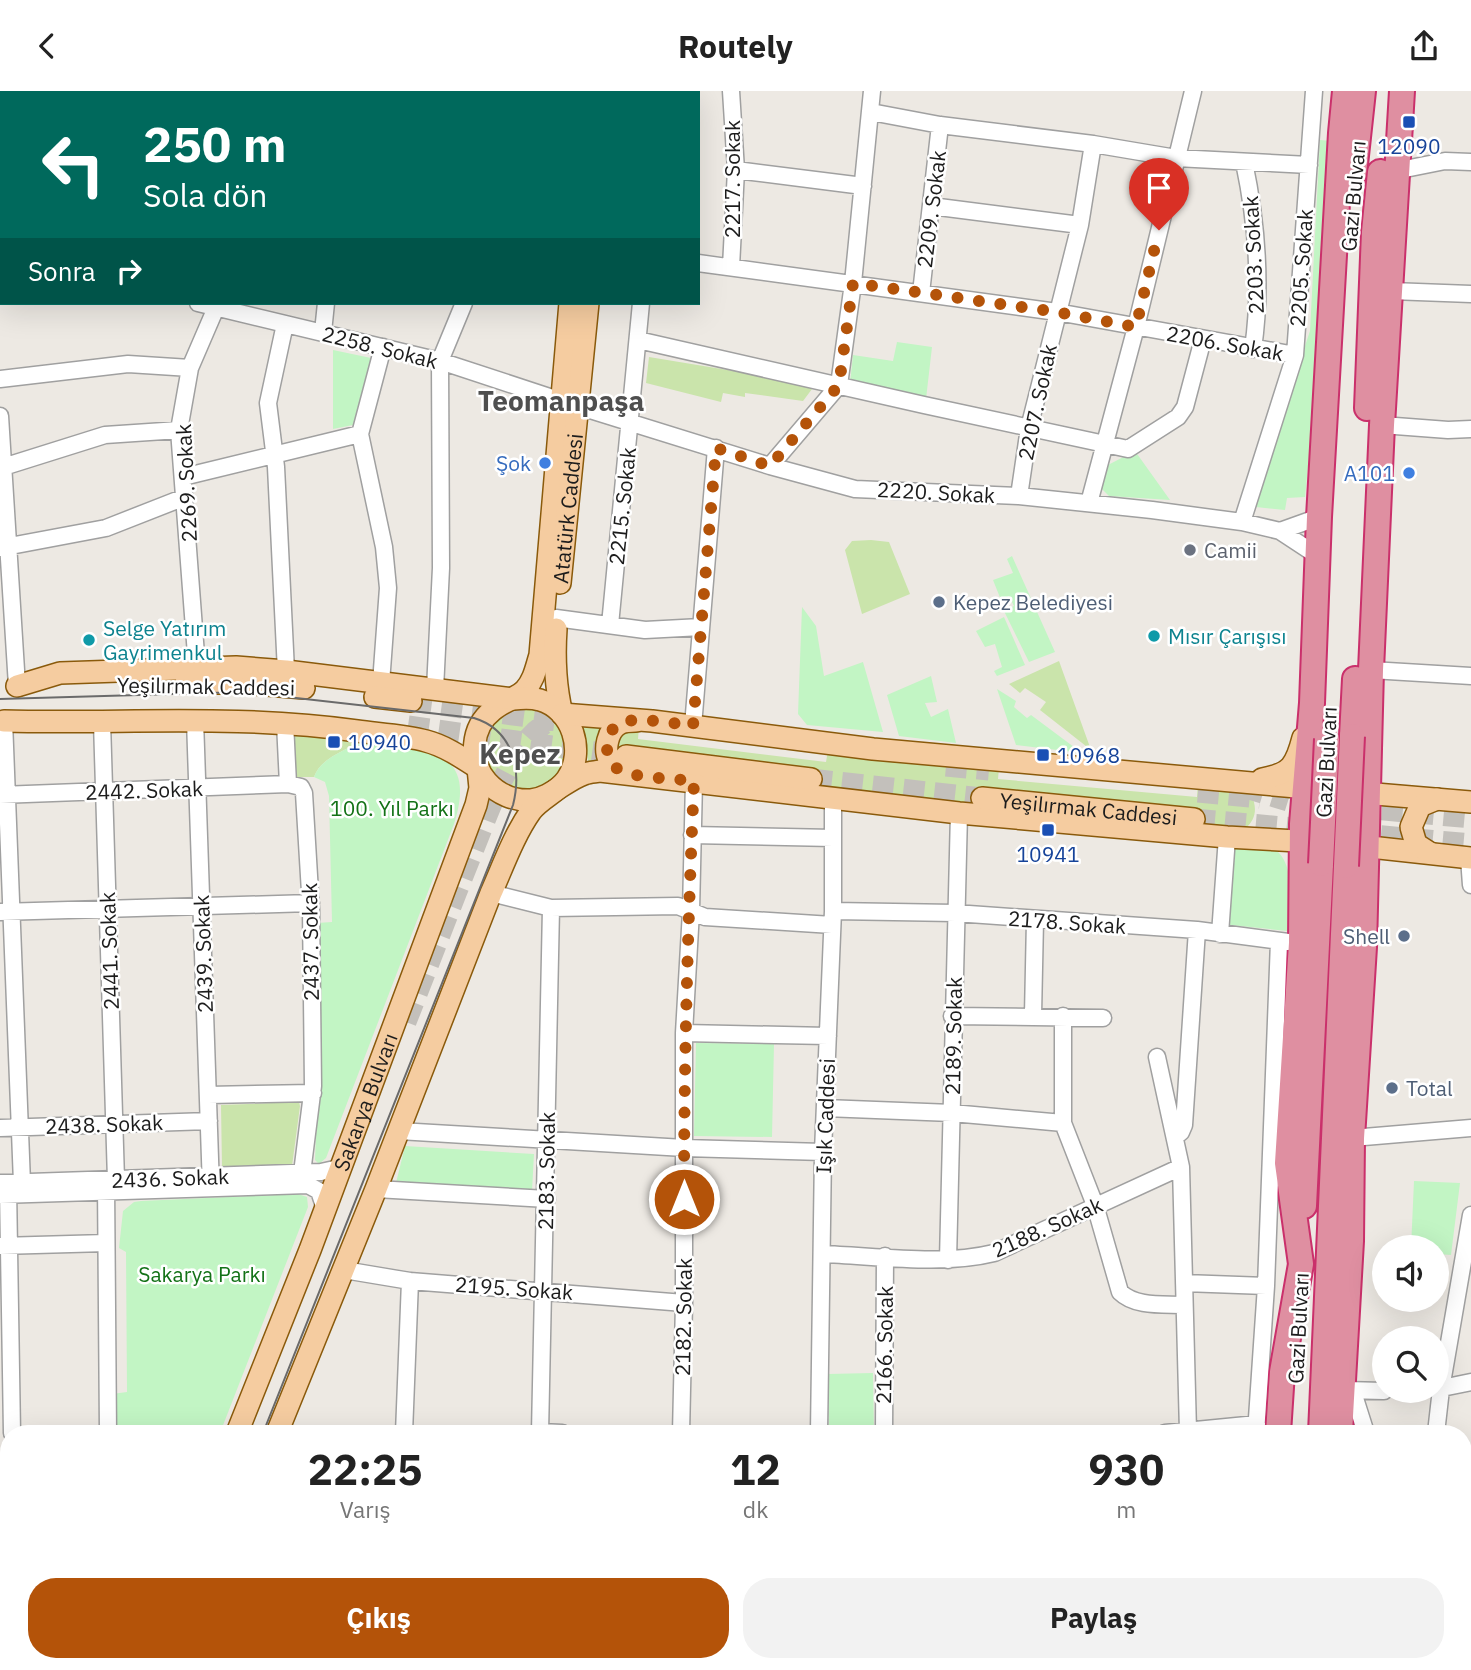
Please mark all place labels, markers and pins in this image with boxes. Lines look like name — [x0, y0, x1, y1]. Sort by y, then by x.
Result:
marker: 12090 — [1401, 114, 1417, 130]
place label: 12090 — [1378, 132, 1441, 160]
pin — [1129, 158, 1189, 230]
place label: Şok — [496, 449, 531, 477]
marker: Şok — [537, 455, 553, 471]
place label: A101 — [1344, 459, 1395, 487]
marker: A101 — [1401, 465, 1417, 481]
place label: Camii — [1204, 536, 1257, 564]
marker: Camii — [1182, 542, 1198, 558]
place label: Kepez Belediyesi — [953, 588, 1113, 616]
marker: Kepez Belediyesi — [931, 594, 947, 610]
place label: Selge Yatırım Gayrimenkul — [103, 614, 226, 666]
place label: Mısır Çarışısı — [1168, 622, 1287, 650]
marker: Mısır Çarışısı — [1146, 628, 1162, 644]
marker: Selge Yatırım Gayrimenkul — [81, 632, 97, 648]
place label: 10940 — [348, 728, 411, 756]
marker: 10940 — [326, 734, 342, 750]
place label: 10968 — [1057, 741, 1120, 769]
marker: 10968 — [1035, 747, 1051, 763]
marker: 10941 — [1040, 822, 1056, 838]
place label: 10941 — [1017, 840, 1080, 868]
place label: Shell — [1343, 922, 1390, 950]
marker: Shell — [1396, 928, 1412, 944]
place label: Total — [1406, 1074, 1453, 1102]
marker: Total — [1384, 1080, 1400, 1096]

